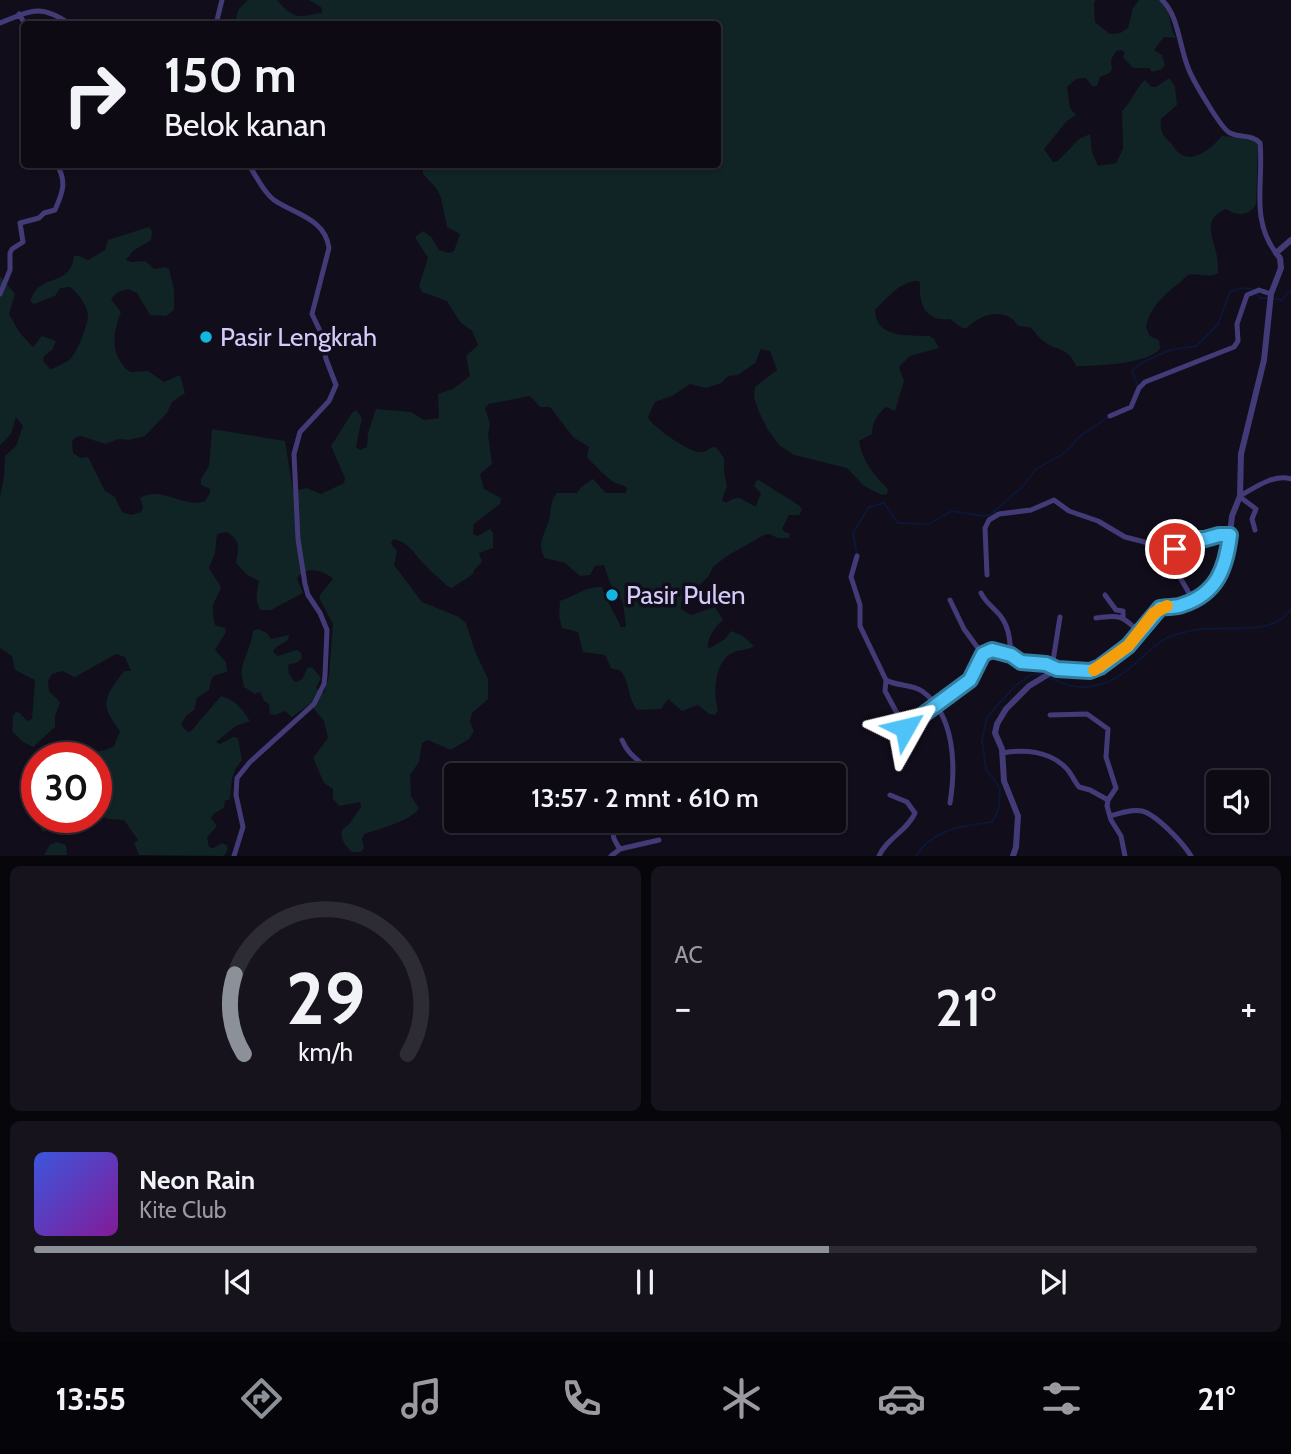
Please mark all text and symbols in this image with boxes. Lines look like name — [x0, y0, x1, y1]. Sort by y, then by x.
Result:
text: 150 m — [164, 45, 297, 104]
icon: right — [49, 49, 140, 140]
text: Belok kanan — [164, 105, 327, 144]
place label: Pasir Lengkrah — [220, 321, 377, 353]
marker: Pasir Lengkrah — [198, 329, 214, 345]
pin — [1145, 519, 1205, 579]
icon: arrive — [1156, 530, 1194, 568]
place label: Pasir Pulen — [626, 579, 746, 611]
marker: Pasir Pulen — [604, 587, 620, 603]
position arrow — [868, 691, 942, 765]
speed limit sign: 30 — [21, 742, 112, 833]
map controls — [1206, 770, 1269, 833]
button: sound — [1206, 770, 1269, 833]
text: 13:57 · 2 mnt · 610 m — [531, 782, 759, 814]
text: AC — [675, 941, 703, 969]
text: 29 — [286, 955, 365, 1043]
text: 21° — [935, 976, 996, 1039]
text: − — [675, 984, 691, 1031]
text: + — [1240, 984, 1257, 1031]
text: km/h — [298, 1037, 353, 1067]
text: Neon Rain — [139, 1164, 255, 1196]
text: Kite Club — [139, 1196, 226, 1224]
icon: previous — [219, 1263, 257, 1301]
icon: pause — [626, 1263, 664, 1301]
icon: next — [1034, 1263, 1072, 1301]
icon: directions — [237, 1374, 286, 1423]
icon: music — [397, 1374, 446, 1423]
icon: phone — [557, 1374, 606, 1423]
icon: climate — [717, 1374, 766, 1423]
icon: car — [877, 1374, 926, 1423]
icon: filters — [1037, 1374, 1086, 1423]
text: 13:55 — [56, 1379, 126, 1418]
text: 21° — [1197, 1379, 1235, 1418]

